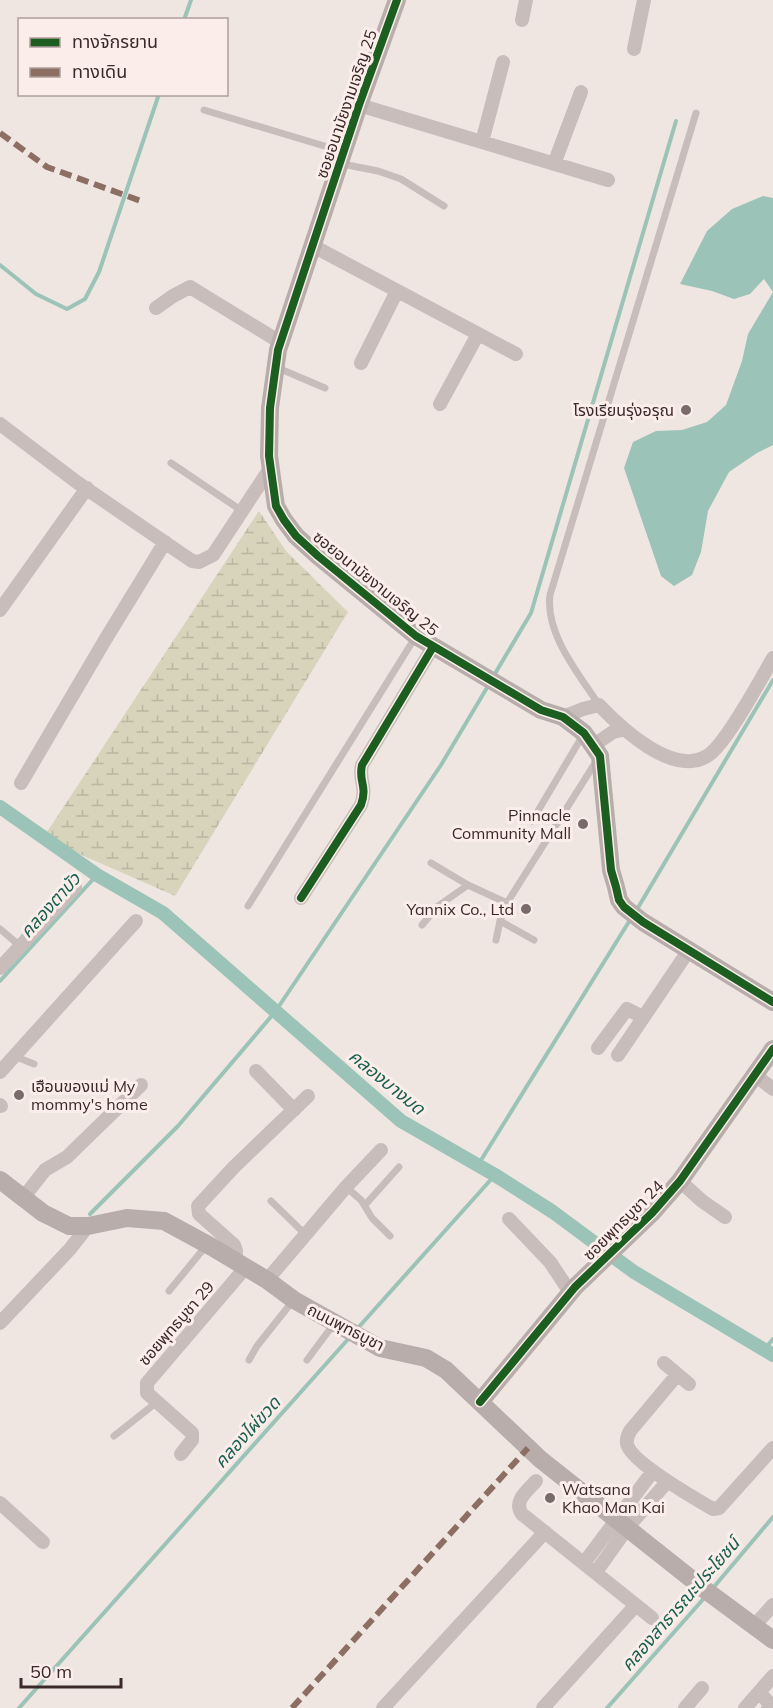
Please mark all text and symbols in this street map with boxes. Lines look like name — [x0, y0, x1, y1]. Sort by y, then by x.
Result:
legend — [18, 18, 228, 96]
street label: ซอยอนามัยงามเจริญ 25 — [311, 27, 381, 181]
text: ทางจักรยาน — [72, 30, 158, 53]
text: ทางเดิน — [72, 60, 127, 83]
place label: โรงเรียนรุ่งอรุณ — [573, 400, 674, 420]
marker: โรงเรียนรุ่งอรุณ — [679, 403, 693, 417]
street label: ซอยอนามัยงามเจริญ 25 — [309, 526, 443, 640]
place label: Pinnacle Community Mall — [452, 805, 571, 843]
marker: Pinnacle Community Mall — [576, 817, 590, 831]
water label: คลองตาบัว — [15, 867, 86, 942]
place label: Yannix Co., Ltd — [406, 899, 514, 919]
marker: Yannix Co., Ltd — [519, 902, 533, 916]
water label: คลองบางมด — [344, 1044, 430, 1120]
place label: เฮือนของแม่ My mommy's home — [31, 1076, 148, 1114]
marker: เฮือนของแม่ My mommy's home — [12, 1088, 26, 1102]
street label: ซอยพุทธบูชา 24 — [579, 1175, 668, 1264]
street label: ซอยพุทธบูชา 29 — [134, 1277, 218, 1369]
street label: ถนนพุทธบูชา — [304, 1299, 388, 1355]
water label: คลองไผ่ขวด — [209, 1391, 286, 1472]
place label: Watsana Khao Man Kai — [562, 1479, 665, 1517]
marker: Watsana Khao Man Kai — [543, 1491, 557, 1505]
water label: คลองสาธารณะประโยชน์ — [616, 1530, 746, 1676]
scale bar — [21, 1651, 122, 1689]
text: 50 m — [30, 1660, 72, 1683]

